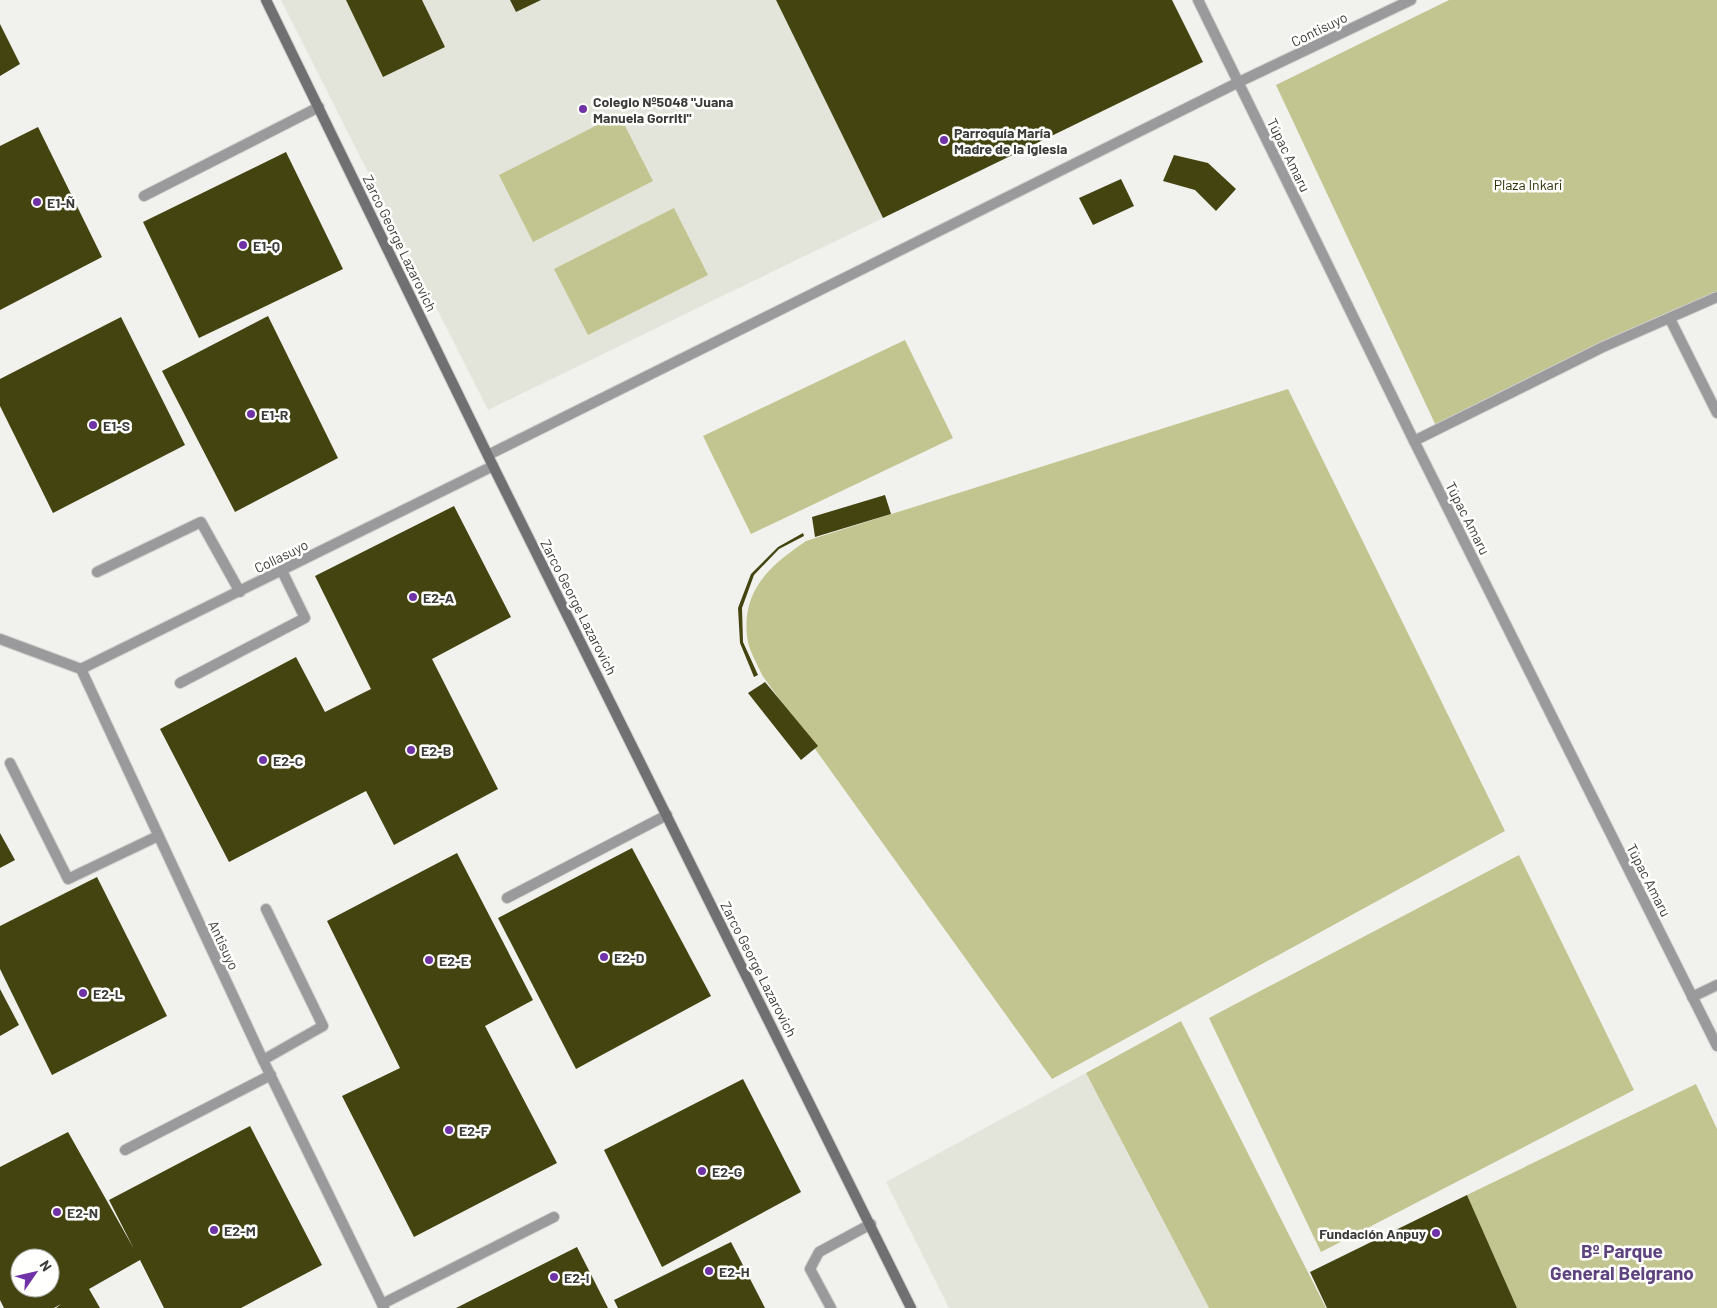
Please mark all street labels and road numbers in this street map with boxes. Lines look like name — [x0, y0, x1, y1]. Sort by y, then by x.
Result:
street label: Contisuyo — [1288, 8, 1350, 50]
street label: Túpac Amaru — [1264, 115, 1314, 195]
street label: Zarco George Lazarovich — [360, 172, 440, 314]
street label: Túpac Amaru — [1442, 479, 1494, 557]
street label: Collasuyo — [251, 536, 311, 576]
street label: Zarco George Lazarovich — [537, 536, 621, 678]
street label: Túpac Amaru — [1623, 841, 1675, 919]
street label: Zarco George Lazarovich — [717, 898, 801, 1040]
street label: Antisuyo — [205, 917, 243, 973]

